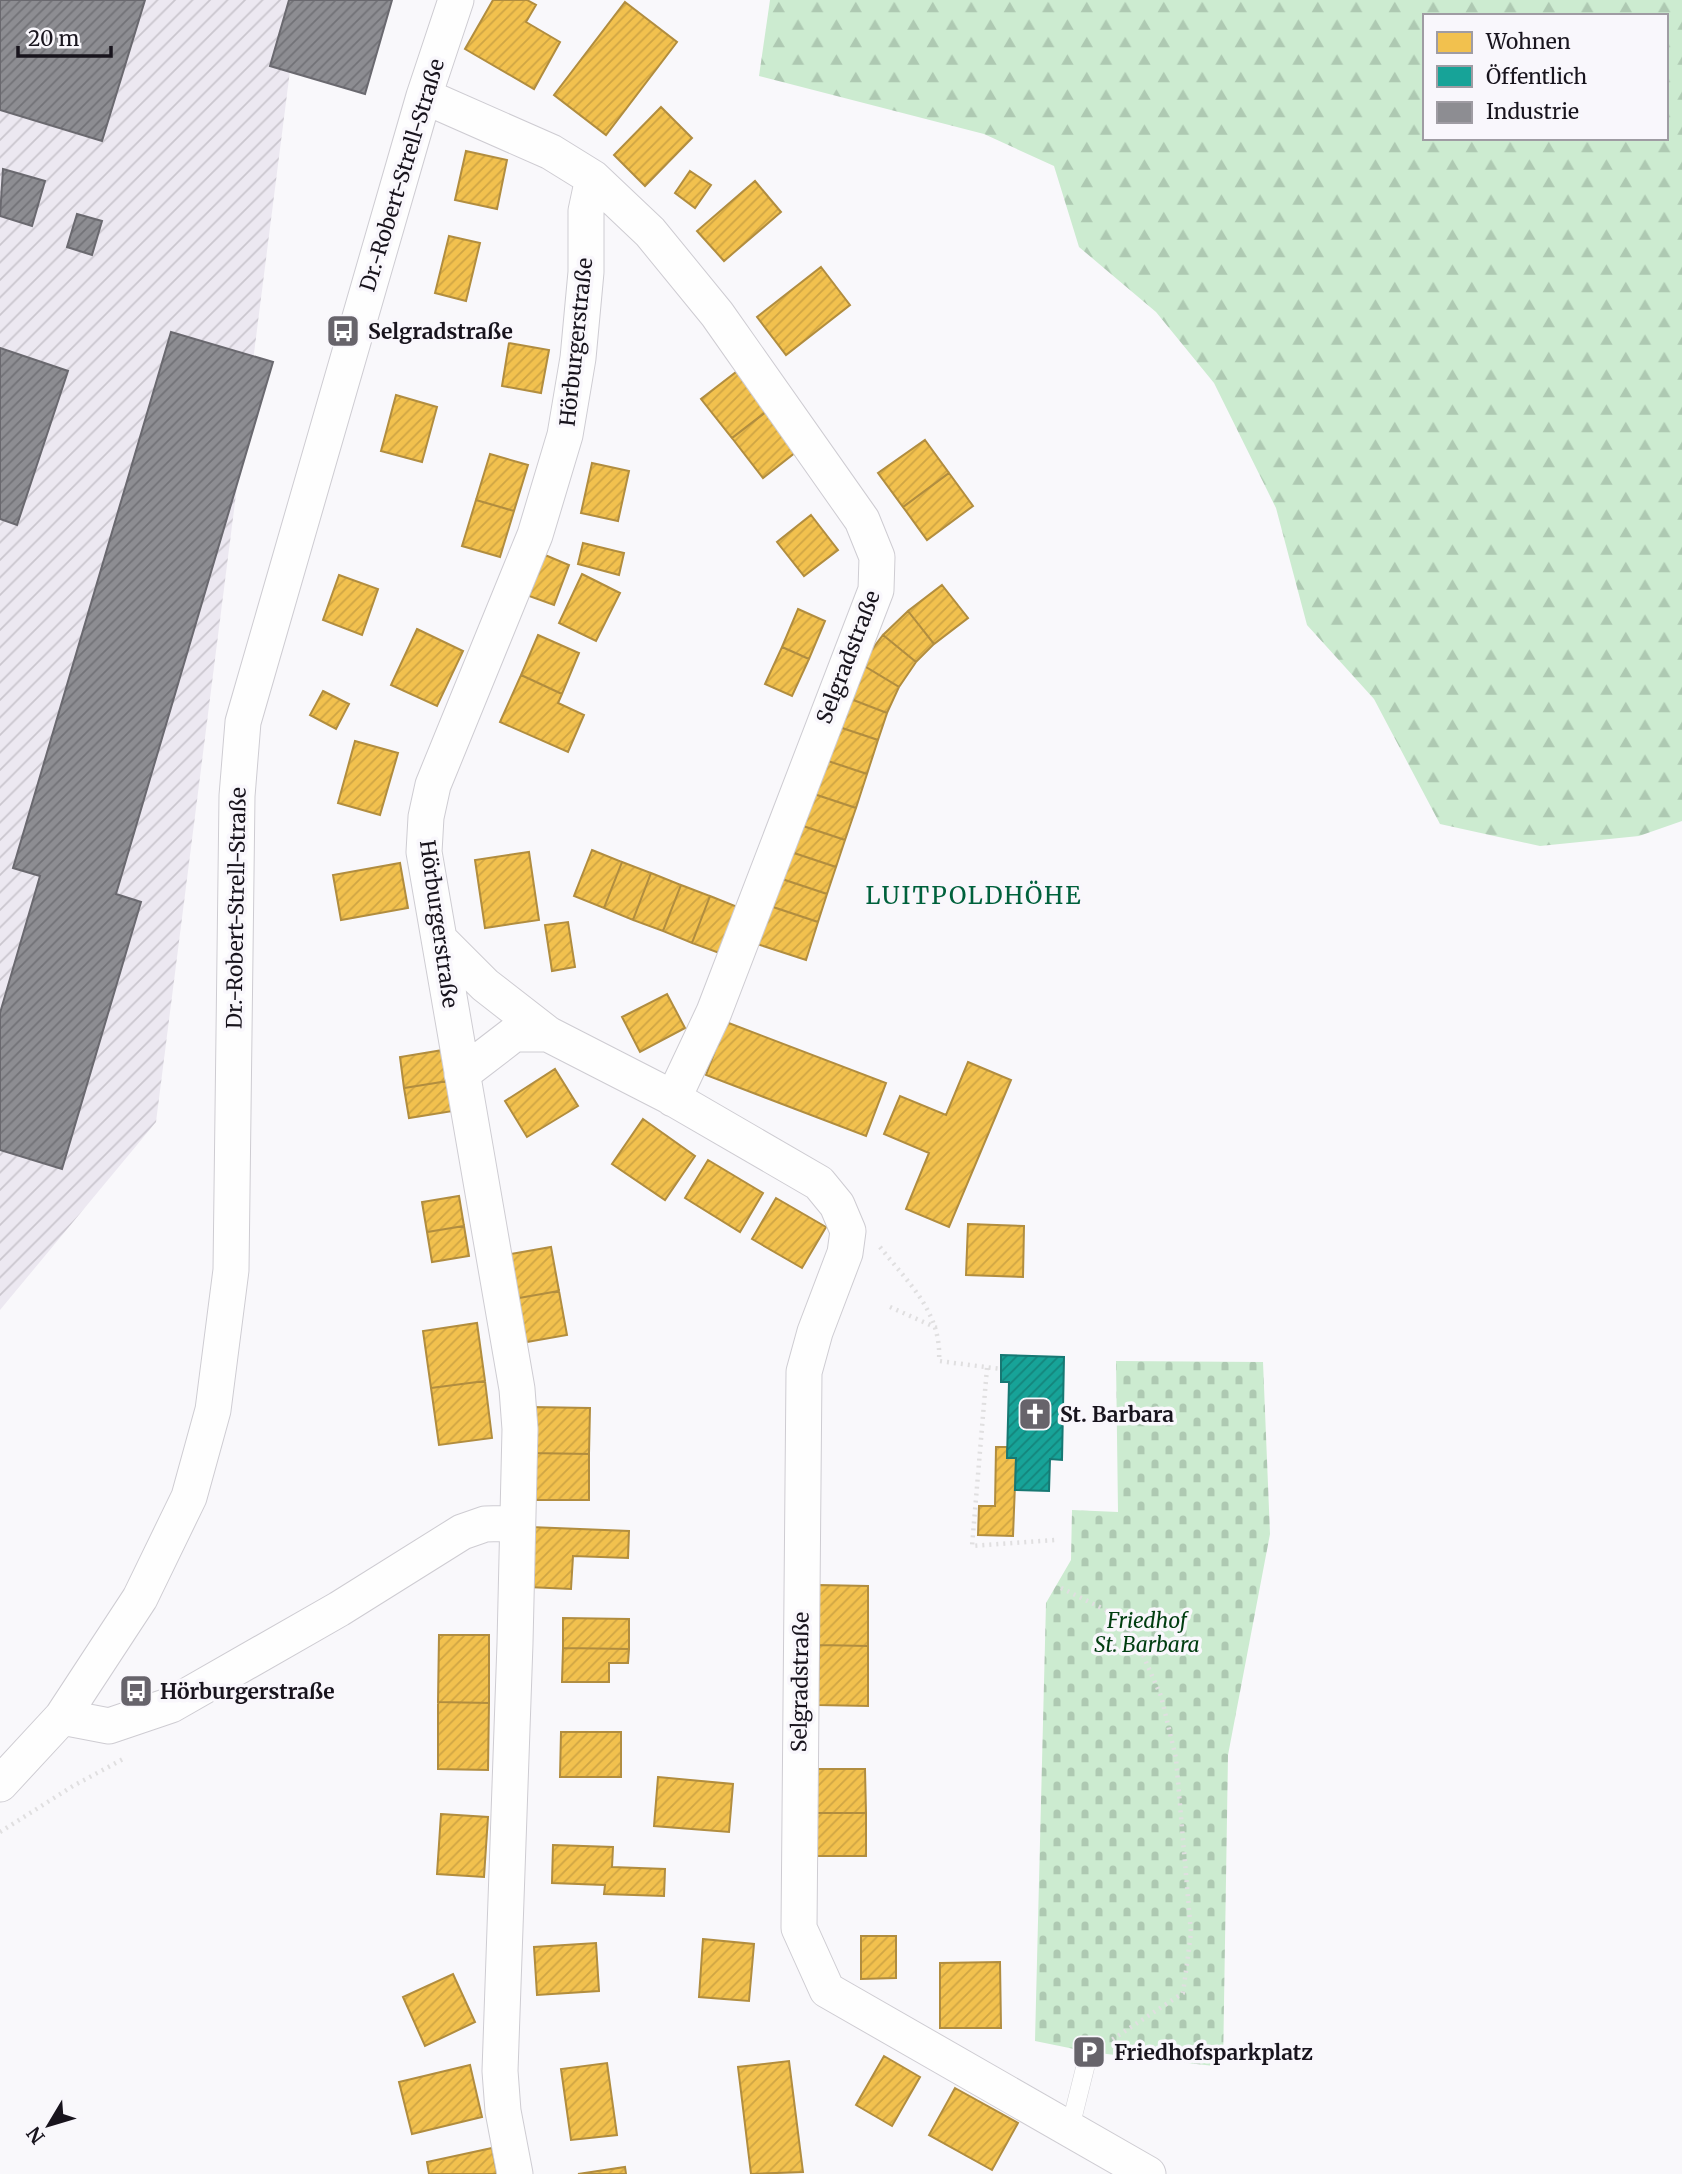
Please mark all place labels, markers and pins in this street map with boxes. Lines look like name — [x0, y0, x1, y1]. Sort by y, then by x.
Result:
bus stop icon: Selgradstraße — [324, 312, 362, 350]
place label: Selgradstraße — [368, 318, 513, 345]
church icon: St. Barbara — [1016, 1395, 1054, 1433]
place label: St. Barbara — [1060, 1401, 1174, 1428]
bus stop icon: Hörburgerstraße — [117, 1672, 155, 1710]
place label: Hörburgerstraße — [160, 1678, 335, 1705]
parking icon: Friedhofsparkplatz — [1070, 2033, 1108, 2071]
place label: Friedhofsparkplatz — [1114, 2039, 1313, 2066]

